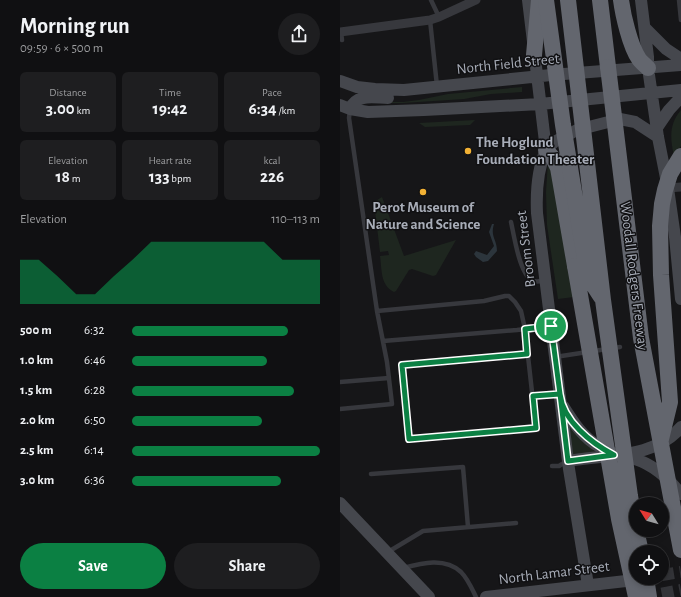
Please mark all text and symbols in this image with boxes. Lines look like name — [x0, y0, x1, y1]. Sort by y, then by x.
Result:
button: share — [278, 13, 320, 55]
text: Morning run — [20, 15, 130, 37]
text: 09:59 · 6 × 500 m — [20, 42, 103, 55]
street label: North Field Street — [456, 51, 560, 77]
text: Distance — [49, 87, 87, 98]
text: Time — [159, 87, 181, 98]
text: Pace — [262, 87, 282, 98]
text: 3.00 — [46, 100, 75, 117]
text: 19:42 — [153, 100, 187, 117]
text: 6:34 — [249, 100, 277, 117]
text: km — [75, 105, 90, 116]
text: /km — [277, 105, 295, 116]
place label: The Hoglund Foundation Theater — [476, 135, 595, 167]
marker: The Hoglund Foundation Theater — [463, 146, 473, 156]
text: Elevation — [48, 155, 88, 166]
text: Heart rate — [148, 155, 192, 166]
text: kcal — [264, 155, 280, 166]
text: 18 — [55, 168, 70, 185]
text: 133 — [149, 168, 170, 185]
text: 226 — [260, 168, 284, 185]
text: m — [70, 173, 81, 184]
text: bpm — [170, 173, 191, 184]
marker: Perot Museum of Nature and Science — [418, 187, 428, 197]
place label: Perot Museum of Nature and Science — [366, 200, 480, 232]
street label: Woodall Rodgers Freeway — [617, 201, 651, 352]
street label: Broom Street — [514, 210, 538, 288]
text: Elevation — [20, 213, 67, 226]
text: 110–113 m — [271, 213, 320, 226]
pin — [534, 309, 568, 343]
icon: arrive — [540, 315, 562, 337]
text: 500 m — [20, 324, 52, 337]
text: 6:32 — [84, 324, 104, 337]
text: 1.0 km — [20, 354, 53, 367]
text: 6:46 — [84, 354, 105, 367]
text: 1.5 km — [20, 384, 52, 397]
text: 6:28 — [84, 384, 105, 397]
text: 2.0 km — [20, 414, 55, 427]
text: 6:50 — [84, 414, 105, 427]
text: 2.5 km — [20, 444, 54, 457]
text: 6:14 — [84, 444, 104, 457]
text: 3.0 km — [20, 474, 54, 487]
text: 6:36 — [84, 474, 105, 487]
north arrow — [629, 497, 669, 537]
map controls — [629, 497, 669, 585]
button: Save — [20, 543, 166, 589]
button: Share — [174, 543, 320, 589]
button: locate — [629, 545, 669, 585]
street label: North Lamar Street — [498, 559, 610, 587]

